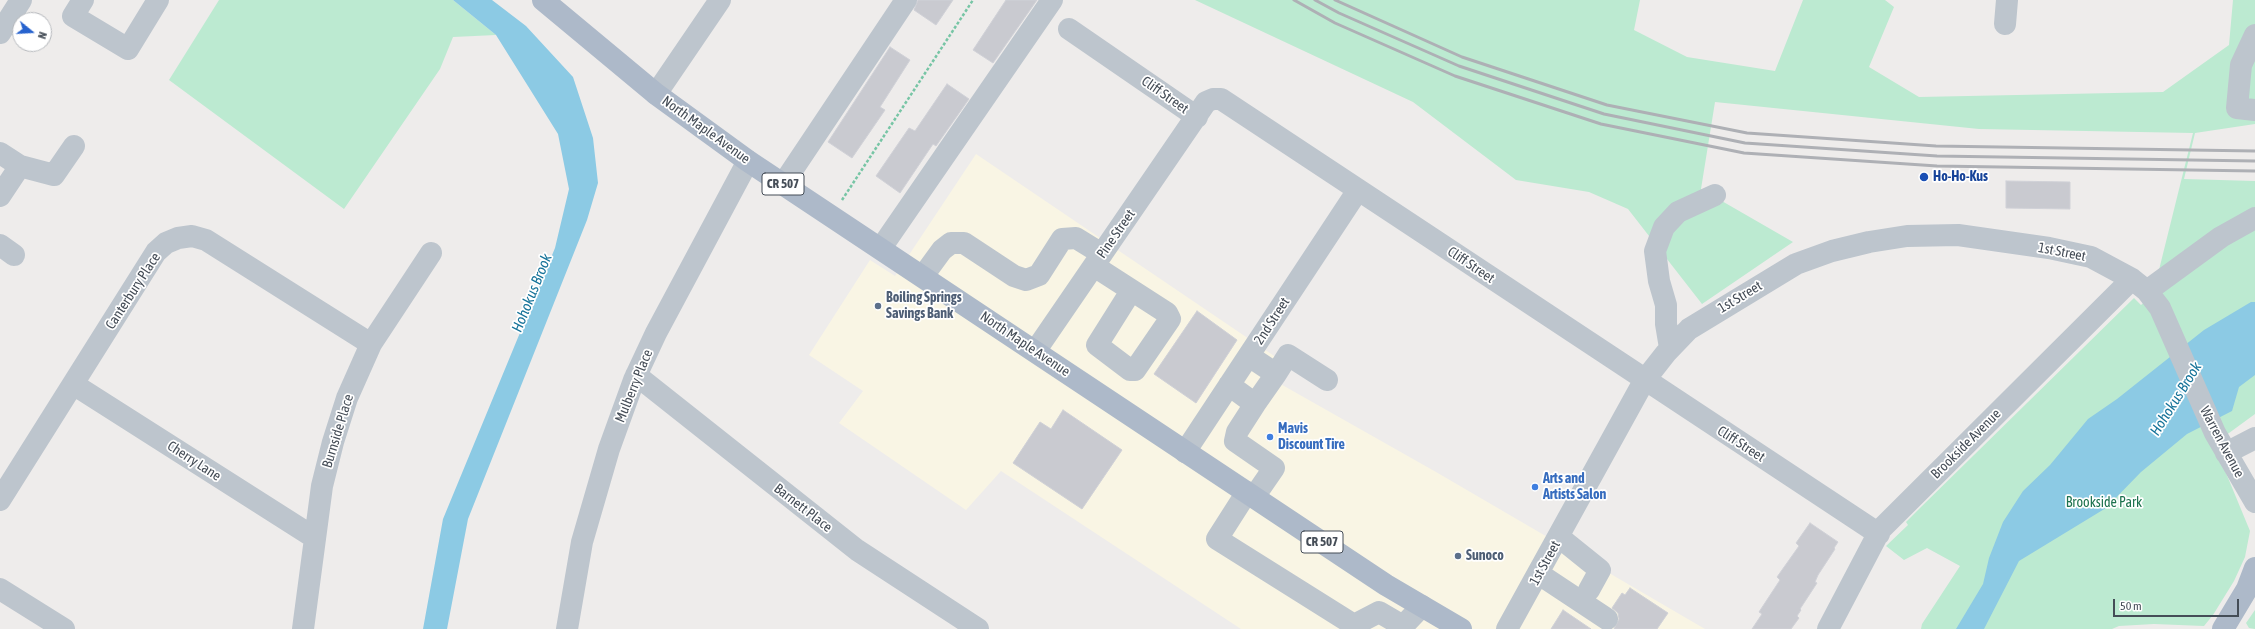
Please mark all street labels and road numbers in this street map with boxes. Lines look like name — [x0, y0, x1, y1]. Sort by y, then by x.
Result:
street label: Cliff Street — [1138, 73, 1192, 117]
street label: North Maple Avenue — [659, 92, 753, 168]
road number: CR 507 — [762, 173, 804, 195]
street label: Pine Street — [1093, 206, 1139, 262]
street label: 1st Street — [2037, 239, 2087, 265]
street label: Cliff Street — [1444, 243, 1498, 287]
street label: Canterbury Place — [102, 250, 164, 332]
street label: 1st Street — [1715, 277, 1765, 317]
street label: 2nd Street — [1251, 294, 1293, 348]
street label: North Maple Avenue — [977, 308, 1073, 380]
street label: Mulberry Place — [612, 347, 656, 425]
street label: Burnside Place — [319, 392, 357, 470]
street label: Warren Avenue — [2196, 403, 2248, 481]
street label: Brookside Avenue — [1928, 406, 2004, 482]
street label: Cliff Street — [1714, 422, 1768, 466]
street label: Cherry Lane — [164, 437, 224, 485]
street label: Barnett Place — [771, 480, 835, 536]
road number: CR 507 — [1301, 531, 1343, 553]
street label: 1st Street — [1526, 538, 1564, 588]

